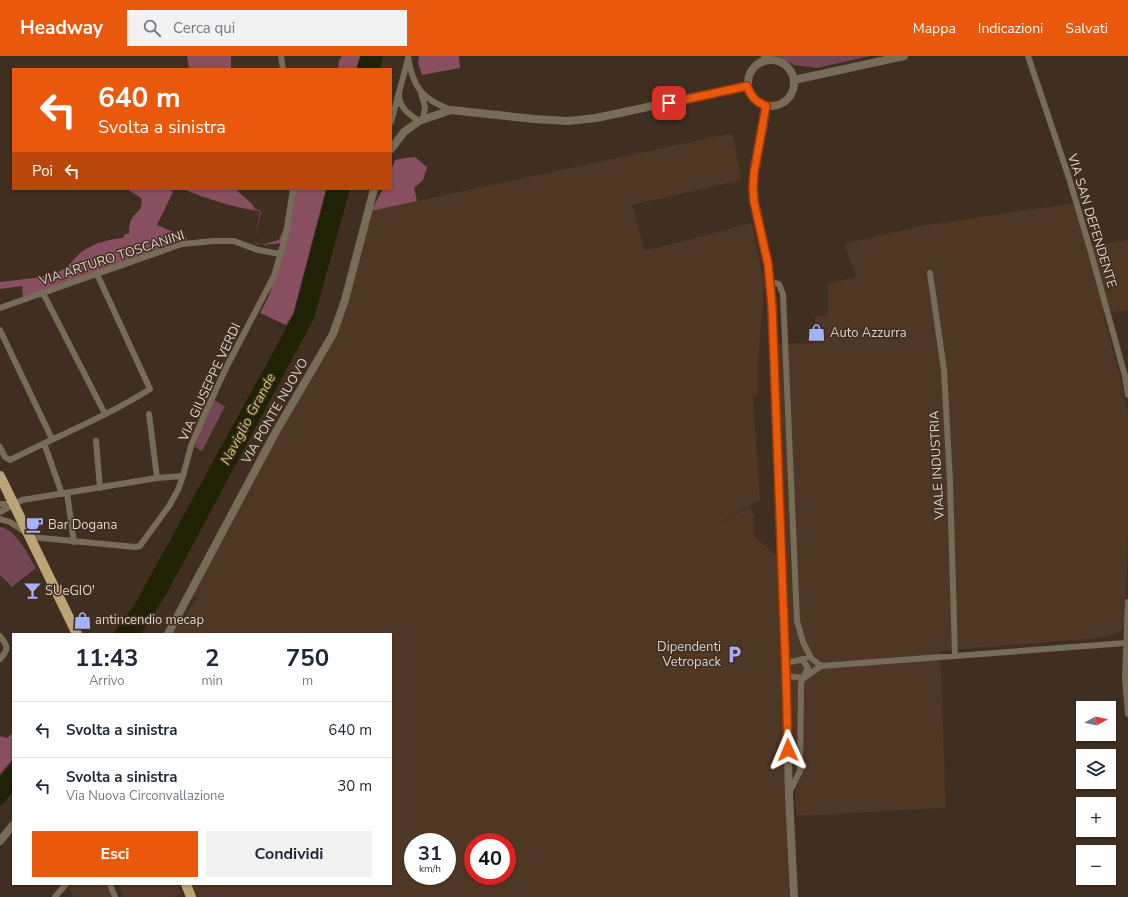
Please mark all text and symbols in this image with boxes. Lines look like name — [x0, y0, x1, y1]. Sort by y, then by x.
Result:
search box — [127, 10, 407, 46]
text: Headway — [20, 15, 103, 41]
icon: search — [141, 17, 163, 39]
text: Cerca qui — [173, 18, 235, 38]
text: Mappa — [913, 19, 956, 38]
text: Indicazioni — [978, 19, 1043, 38]
text: Salvati — [1065, 19, 1108, 38]
text: 640 m — [98, 79, 181, 117]
icon: left — [32, 84, 84, 136]
pin — [652, 86, 686, 120]
icon: arrive — [658, 92, 680, 114]
text: Svolta a sinistra — [98, 115, 226, 139]
street label: VIA SAN DEFENDENTE — [1063, 151, 1121, 290]
icon: left — [61, 160, 83, 182]
text: Poi — [32, 161, 53, 181]
street label: VIA ARTURO TOSCANINI — [36, 226, 187, 290]
street label: VIA GIUSEPPE VERDI — [174, 320, 245, 445]
shop icon: Auto Azzurra — [807, 323, 827, 343]
place label: Auto Azzurra — [830, 324, 907, 342]
street label: VIA PONTE NUOVO — [237, 355, 313, 468]
water label: Naviglio Grande — [216, 369, 280, 468]
street label: VIALE INDUSTRIA — [925, 410, 949, 521]
cafe icon: Bar Dogana — [25, 515, 45, 535]
place label: Bar Dogana — [48, 516, 117, 534]
bar icon: SUeGIO' — [22, 581, 42, 601]
place label: SUeGIO' — [45, 582, 95, 600]
shop icon: antincendio mecap — [72, 610, 92, 630]
place label: antincendio mecap — [95, 611, 204, 629]
place label: Dipendenti Vetropack — [657, 638, 721, 671]
text: 11:43 — [75, 642, 138, 674]
text: 2 — [205, 642, 219, 674]
text: 750 — [286, 642, 329, 674]
parking icon: Dipendenti Vetropack — [724, 644, 744, 664]
text: Arrivo — [89, 672, 125, 690]
text: min — [201, 672, 223, 690]
text: m — [302, 672, 313, 690]
north arrow — [1076, 701, 1116, 741]
map controls — [1076, 701, 1116, 885]
icon: left — [32, 719, 54, 741]
text: Svolta a sinistra — [66, 720, 177, 740]
text: 640 m — [328, 720, 372, 740]
position arrow — [767, 729, 809, 771]
button: layers — [1076, 749, 1116, 789]
text: Svolta a sinistra — [66, 767, 177, 787]
icon: left — [32, 775, 54, 797]
text: 30 m — [337, 776, 372, 796]
text: Via Nuova Circonvallazione — [66, 787, 224, 805]
button: + — [1076, 797, 1116, 837]
button: Esci — [32, 831, 198, 877]
button: Condividi — [206, 831, 372, 877]
speed limit sign: 40 — [464, 833, 516, 885]
text: 31 — [418, 840, 442, 867]
button: − — [1076, 845, 1116, 885]
text: km/h — [419, 862, 441, 876]

